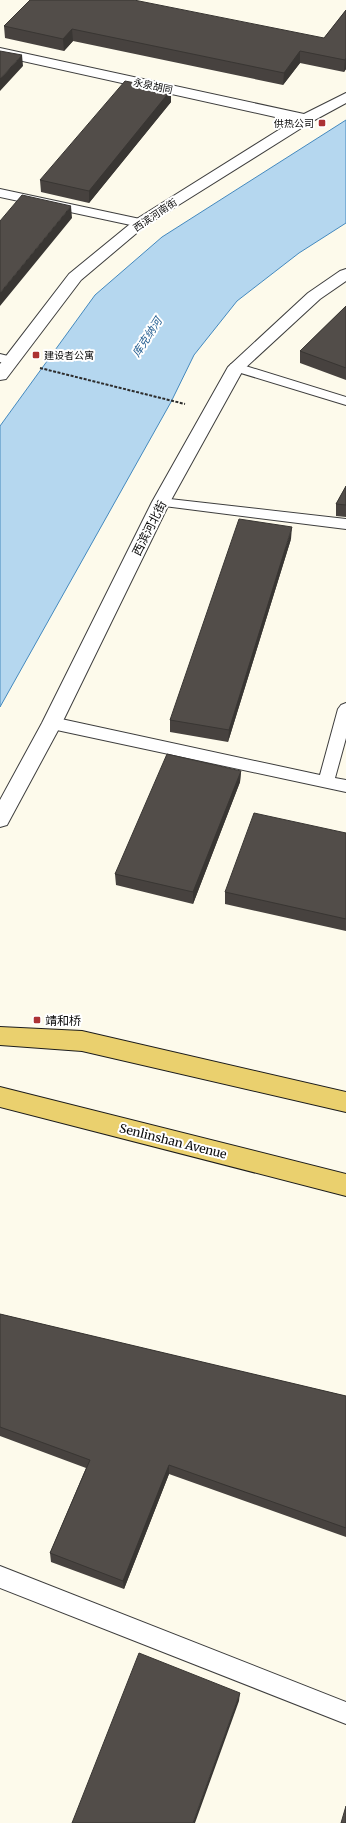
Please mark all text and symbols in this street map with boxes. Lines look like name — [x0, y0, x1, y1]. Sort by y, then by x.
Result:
street label: 永泉胡同 — [132, 75, 174, 97]
place label: 供热公司 — [273, 117, 314, 130]
marker: 供热公司 — [317, 118, 327, 128]
street label: 西滨河南街 — [131, 196, 179, 234]
water label: 库克纳河 — [129, 313, 166, 359]
place label: 建设者公寓 — [44, 349, 94, 362]
marker: 建设者公寓 — [31, 350, 41, 360]
street label: 西滨河北街 — [129, 498, 169, 558]
place label: 靖和桥 — [45, 1013, 81, 1028]
marker: 靖和桥 — [32, 1015, 42, 1025]
street label: Senlinshan Avenue — [118, 1120, 228, 1162]

